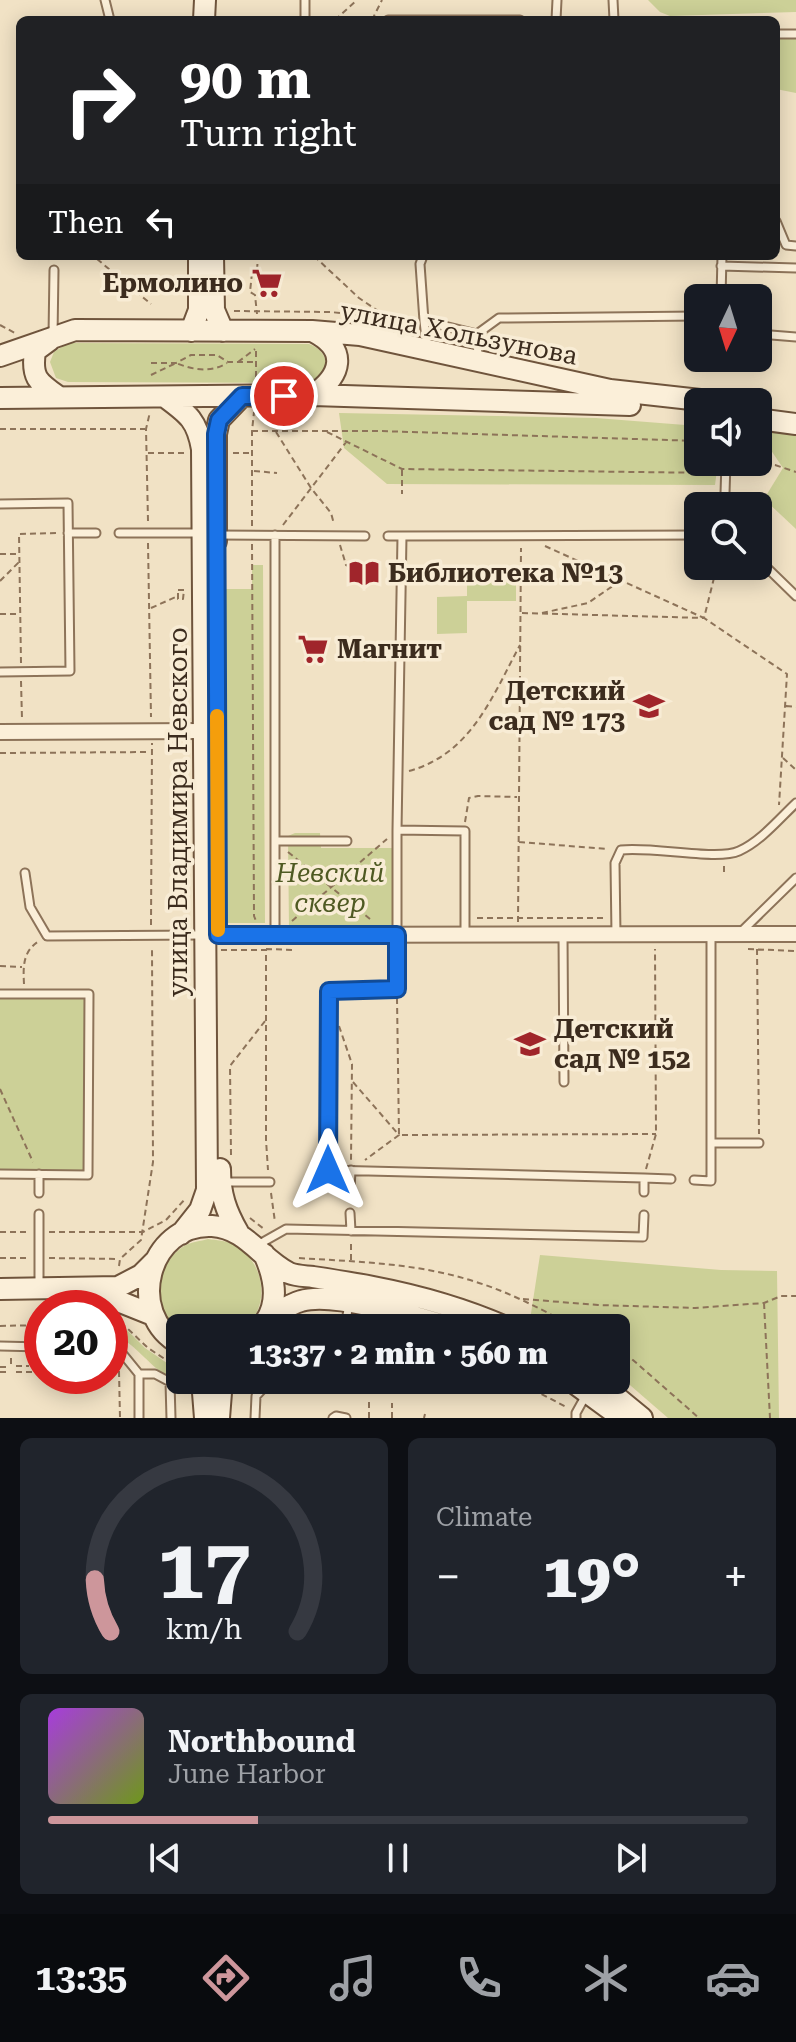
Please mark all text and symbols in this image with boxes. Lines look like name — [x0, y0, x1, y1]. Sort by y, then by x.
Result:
text: 90 m — [180, 46, 311, 112]
icon: right — [48, 48, 152, 152]
text: Turn right — [180, 113, 357, 155]
icon: left — [139, 200, 183, 244]
text: Then — [48, 205, 123, 240]
supermarket icon: Ермолино — [250, 266, 284, 300]
place label: Ермолино — [103, 268, 243, 298]
north arrow — [684, 284, 772, 372]
map controls — [684, 284, 772, 580]
street label: улица Хользунова — [338, 295, 580, 371]
pin — [250, 362, 318, 430]
icon: arrive — [262, 374, 306, 418]
button: sound — [684, 388, 772, 476]
button: search — [684, 492, 772, 580]
library icon: Библиотека №13 — [347, 556, 381, 590]
place label: Библиотека №13 — [388, 558, 623, 588]
street label: улица Владимира Невского — [163, 627, 193, 997]
supermarket icon: Магнит — [296, 632, 330, 666]
place label: Магнит — [337, 634, 442, 664]
place label: Детский сад № 173 — [488, 676, 625, 736]
school or university icon: Детский сад № 173 — [632, 689, 666, 723]
park label: Невский сквер — [275, 858, 384, 918]
place label: Детский сад № 152 — [554, 1014, 691, 1074]
school or university icon: Детский сад № 152 — [513, 1027, 547, 1061]
position arrow — [286, 1128, 370, 1212]
speed limit sign: 20 — [24, 1290, 128, 1394]
text: 13:37 · 2 min · 560 m — [248, 1336, 548, 1371]
text: Climate — [436, 1502, 532, 1532]
text: 17 — [157, 1521, 251, 1618]
text: 19° — [543, 1541, 641, 1612]
text: − — [436, 1551, 461, 1603]
text: + — [723, 1551, 748, 1603]
text: km/h — [166, 1612, 242, 1646]
text: Northbound — [168, 1724, 356, 1759]
text: June Harbor — [168, 1759, 326, 1789]
icon: previous — [143, 1836, 187, 1880]
icon: pause — [376, 1836, 420, 1880]
icon: next — [609, 1836, 653, 1880]
icon: directions — [198, 1950, 254, 2006]
icon: music — [325, 1950, 381, 2006]
icon: phone — [451, 1950, 507, 2006]
icon: climate — [578, 1950, 634, 2006]
icon: car — [705, 1950, 761, 2006]
text: 13:35 — [35, 1957, 127, 1999]

